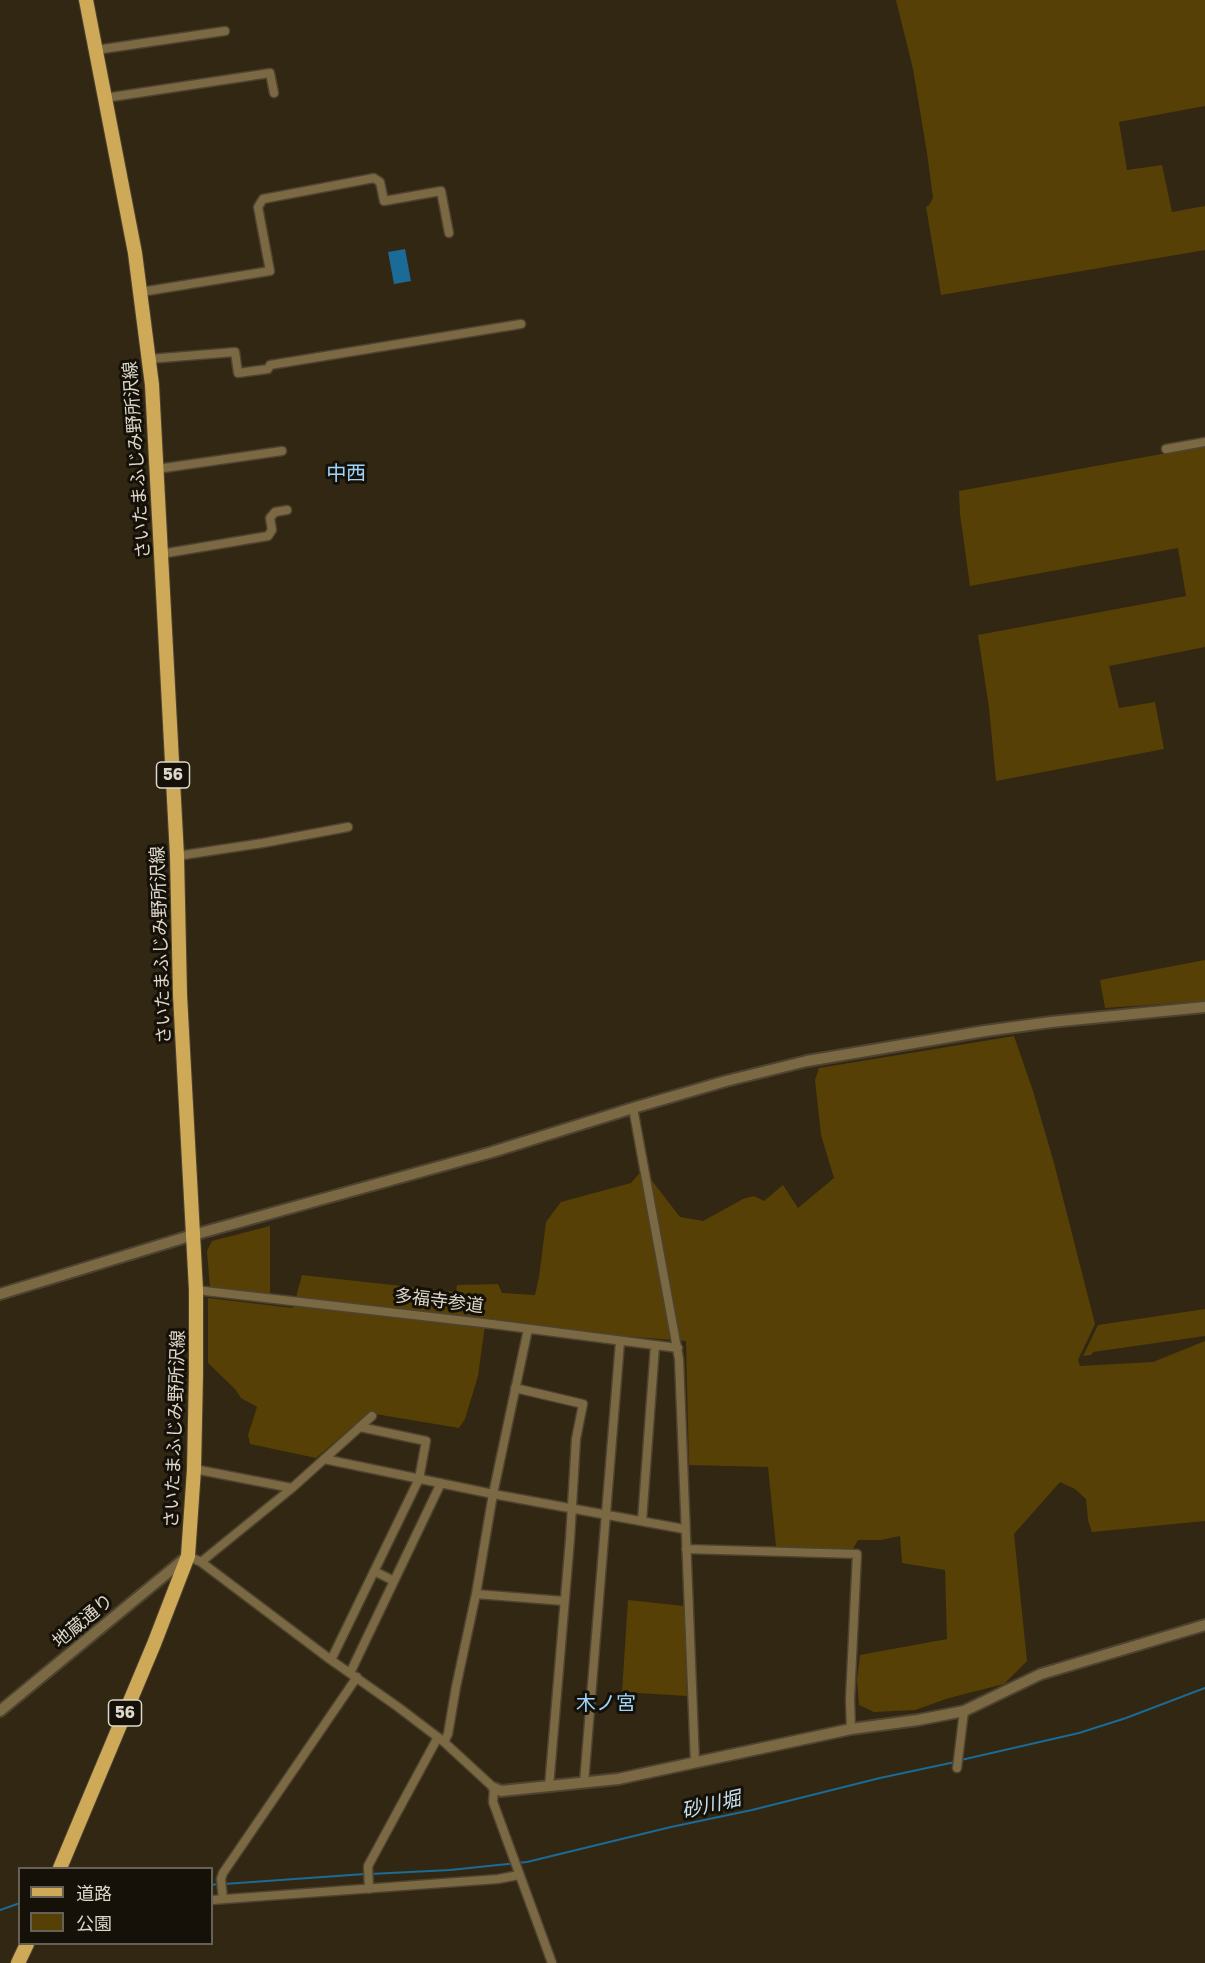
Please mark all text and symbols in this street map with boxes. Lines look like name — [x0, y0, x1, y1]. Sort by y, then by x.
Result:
street label: さいたまふじみ野所沢線 — [119, 360, 155, 560]
district label: 中西 — [326, 462, 366, 486]
road number: 56 — [156, 762, 190, 788]
street label: さいたまふじみ野所沢線 — [147, 846, 175, 1044]
street label: 多福寺参道 — [393, 1285, 485, 1317]
street label: さいたまふじみ野所沢線 — [161, 1330, 189, 1528]
street label: 地蔵通り — [48, 1590, 118, 1652]
district label: 木ノ宮 — [576, 1692, 636, 1716]
road number: 56 — [108, 1700, 142, 1726]
water label: 砂川堀 — [679, 1787, 743, 1823]
legend — [18, 1867, 213, 1945]
text: 道路 — [76, 1882, 112, 1904]
text: 公園 — [76, 1912, 112, 1934]

